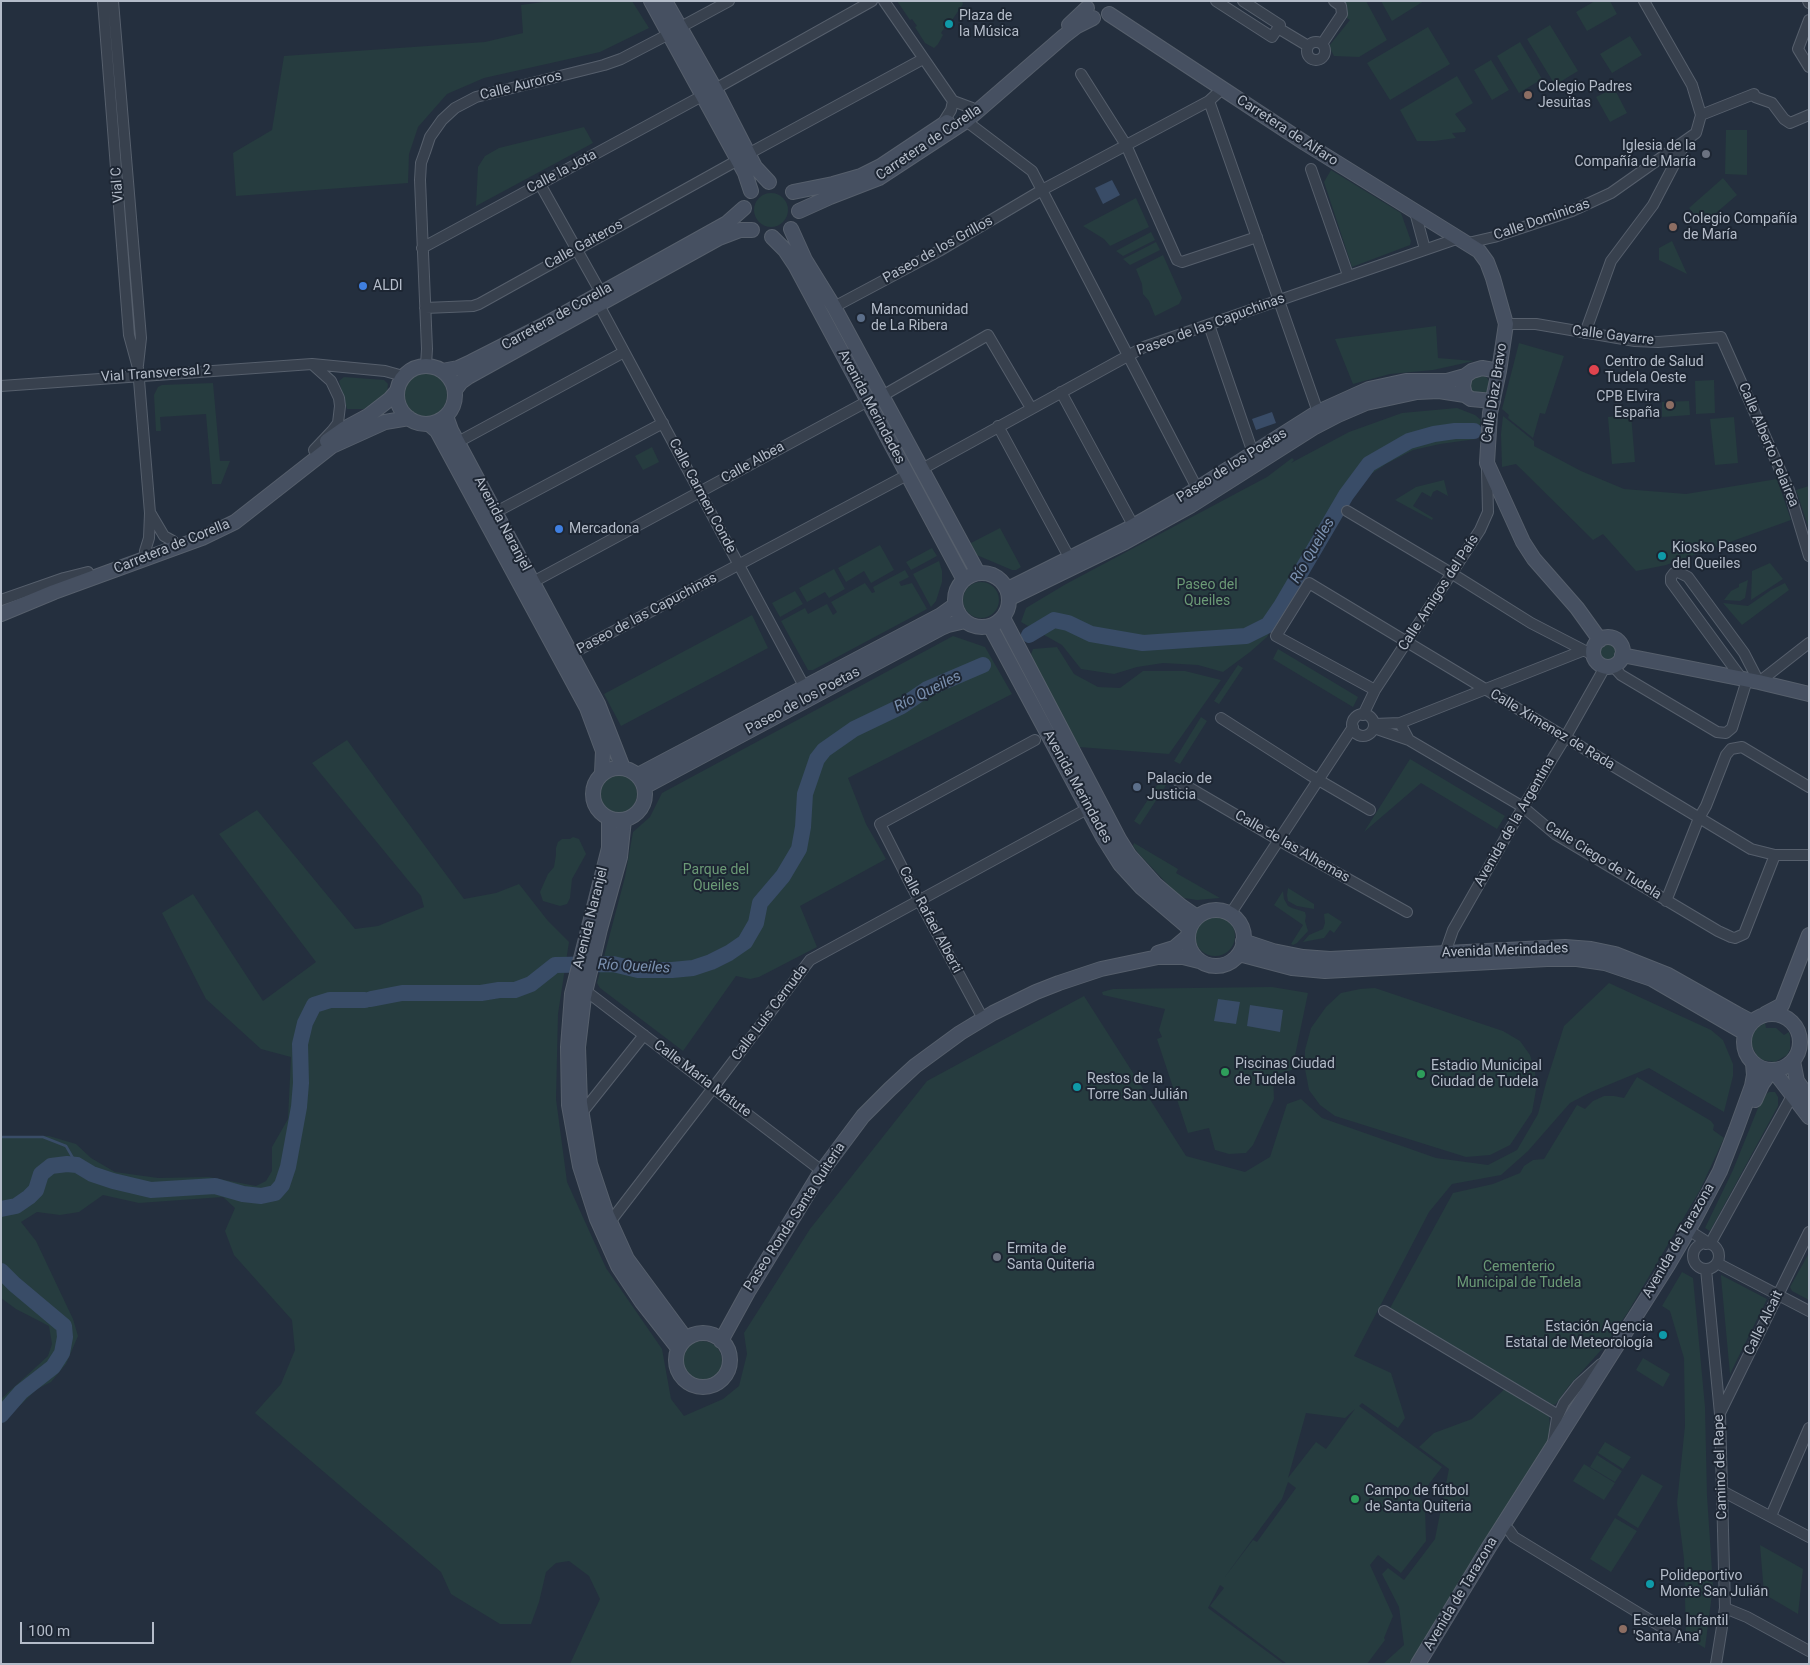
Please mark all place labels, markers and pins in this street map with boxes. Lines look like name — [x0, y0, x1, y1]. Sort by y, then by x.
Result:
place label: Plaza de la Música — [959, 8, 1019, 40]
marker: Plaza de la Música — [943, 18, 955, 30]
place label: Colegio Padres Jesuitas — [1538, 79, 1632, 111]
marker: Colegio Padres Jesuitas — [1522, 89, 1534, 101]
place label: Iglesia de la Compañía de María — [1574, 138, 1696, 170]
marker: Iglesia de la Compañía de María — [1700, 148, 1712, 160]
place label: Colegio Compañía de María — [1683, 211, 1797, 243]
marker: Colegio Compañía de María — [1667, 221, 1679, 233]
place label: ALDI — [373, 278, 403, 294]
marker: ALDI — [357, 280, 369, 292]
place label: Mancomunidad de La Ribera — [871, 302, 968, 334]
marker: Mancomunidad de La Ribera — [855, 312, 867, 324]
place label: Centro de Salud Tudela Oeste — [1605, 354, 1704, 387]
marker: Centro de Salud Tudela Oeste — [1587, 363, 1601, 377]
place label: CPB Elvira España — [1596, 389, 1660, 422]
marker: CPB Elvira España — [1664, 399, 1676, 411]
place label: Mercadona — [569, 521, 639, 537]
marker: Mercadona — [553, 523, 565, 535]
place label: Kiosko Paseo del Queiles — [1672, 540, 1757, 572]
marker: Kiosko Paseo del Queiles — [1656, 550, 1668, 562]
place label: Palacio de Justicia — [1147, 771, 1212, 804]
marker: Palacio de Justicia — [1131, 781, 1143, 793]
place label: Piscinas Ciudad de Tudela — [1235, 1056, 1335, 1088]
place label: Estadio Municipal Ciudad de Tudela — [1431, 1058, 1542, 1090]
marker: Piscinas Ciudad de Tudela — [1219, 1066, 1231, 1078]
marker: Estadio Municipal Ciudad de Tudela — [1415, 1068, 1427, 1080]
place label: Restos de la Torre San Julián — [1087, 1071, 1188, 1104]
marker: Restos de la Torre San Julián — [1071, 1081, 1083, 1093]
place label: Ermita de Santa Quiteria — [1007, 1241, 1095, 1274]
marker: Ermita de Santa Quiteria — [991, 1251, 1003, 1263]
place label: Estación Agencia Estatal de Meteorología — [1505, 1319, 1653, 1351]
marker: Estación Agencia Estatal de Meteorología — [1657, 1329, 1669, 1341]
place label: Campo de fútbol de Santa Quiteria — [1365, 1483, 1472, 1515]
marker: Campo de fútbol de Santa Quiteria — [1349, 1493, 1361, 1505]
place label: Polideportivo Monte San Julián — [1660, 1568, 1768, 1600]
marker: Polideportivo Monte San Julián — [1644, 1578, 1656, 1590]
place label: Escuela Infantil 'Santa Ana' — [1633, 1613, 1728, 1645]
marker: Escuela Infantil 'Santa Ana' — [1617, 1623, 1629, 1635]

